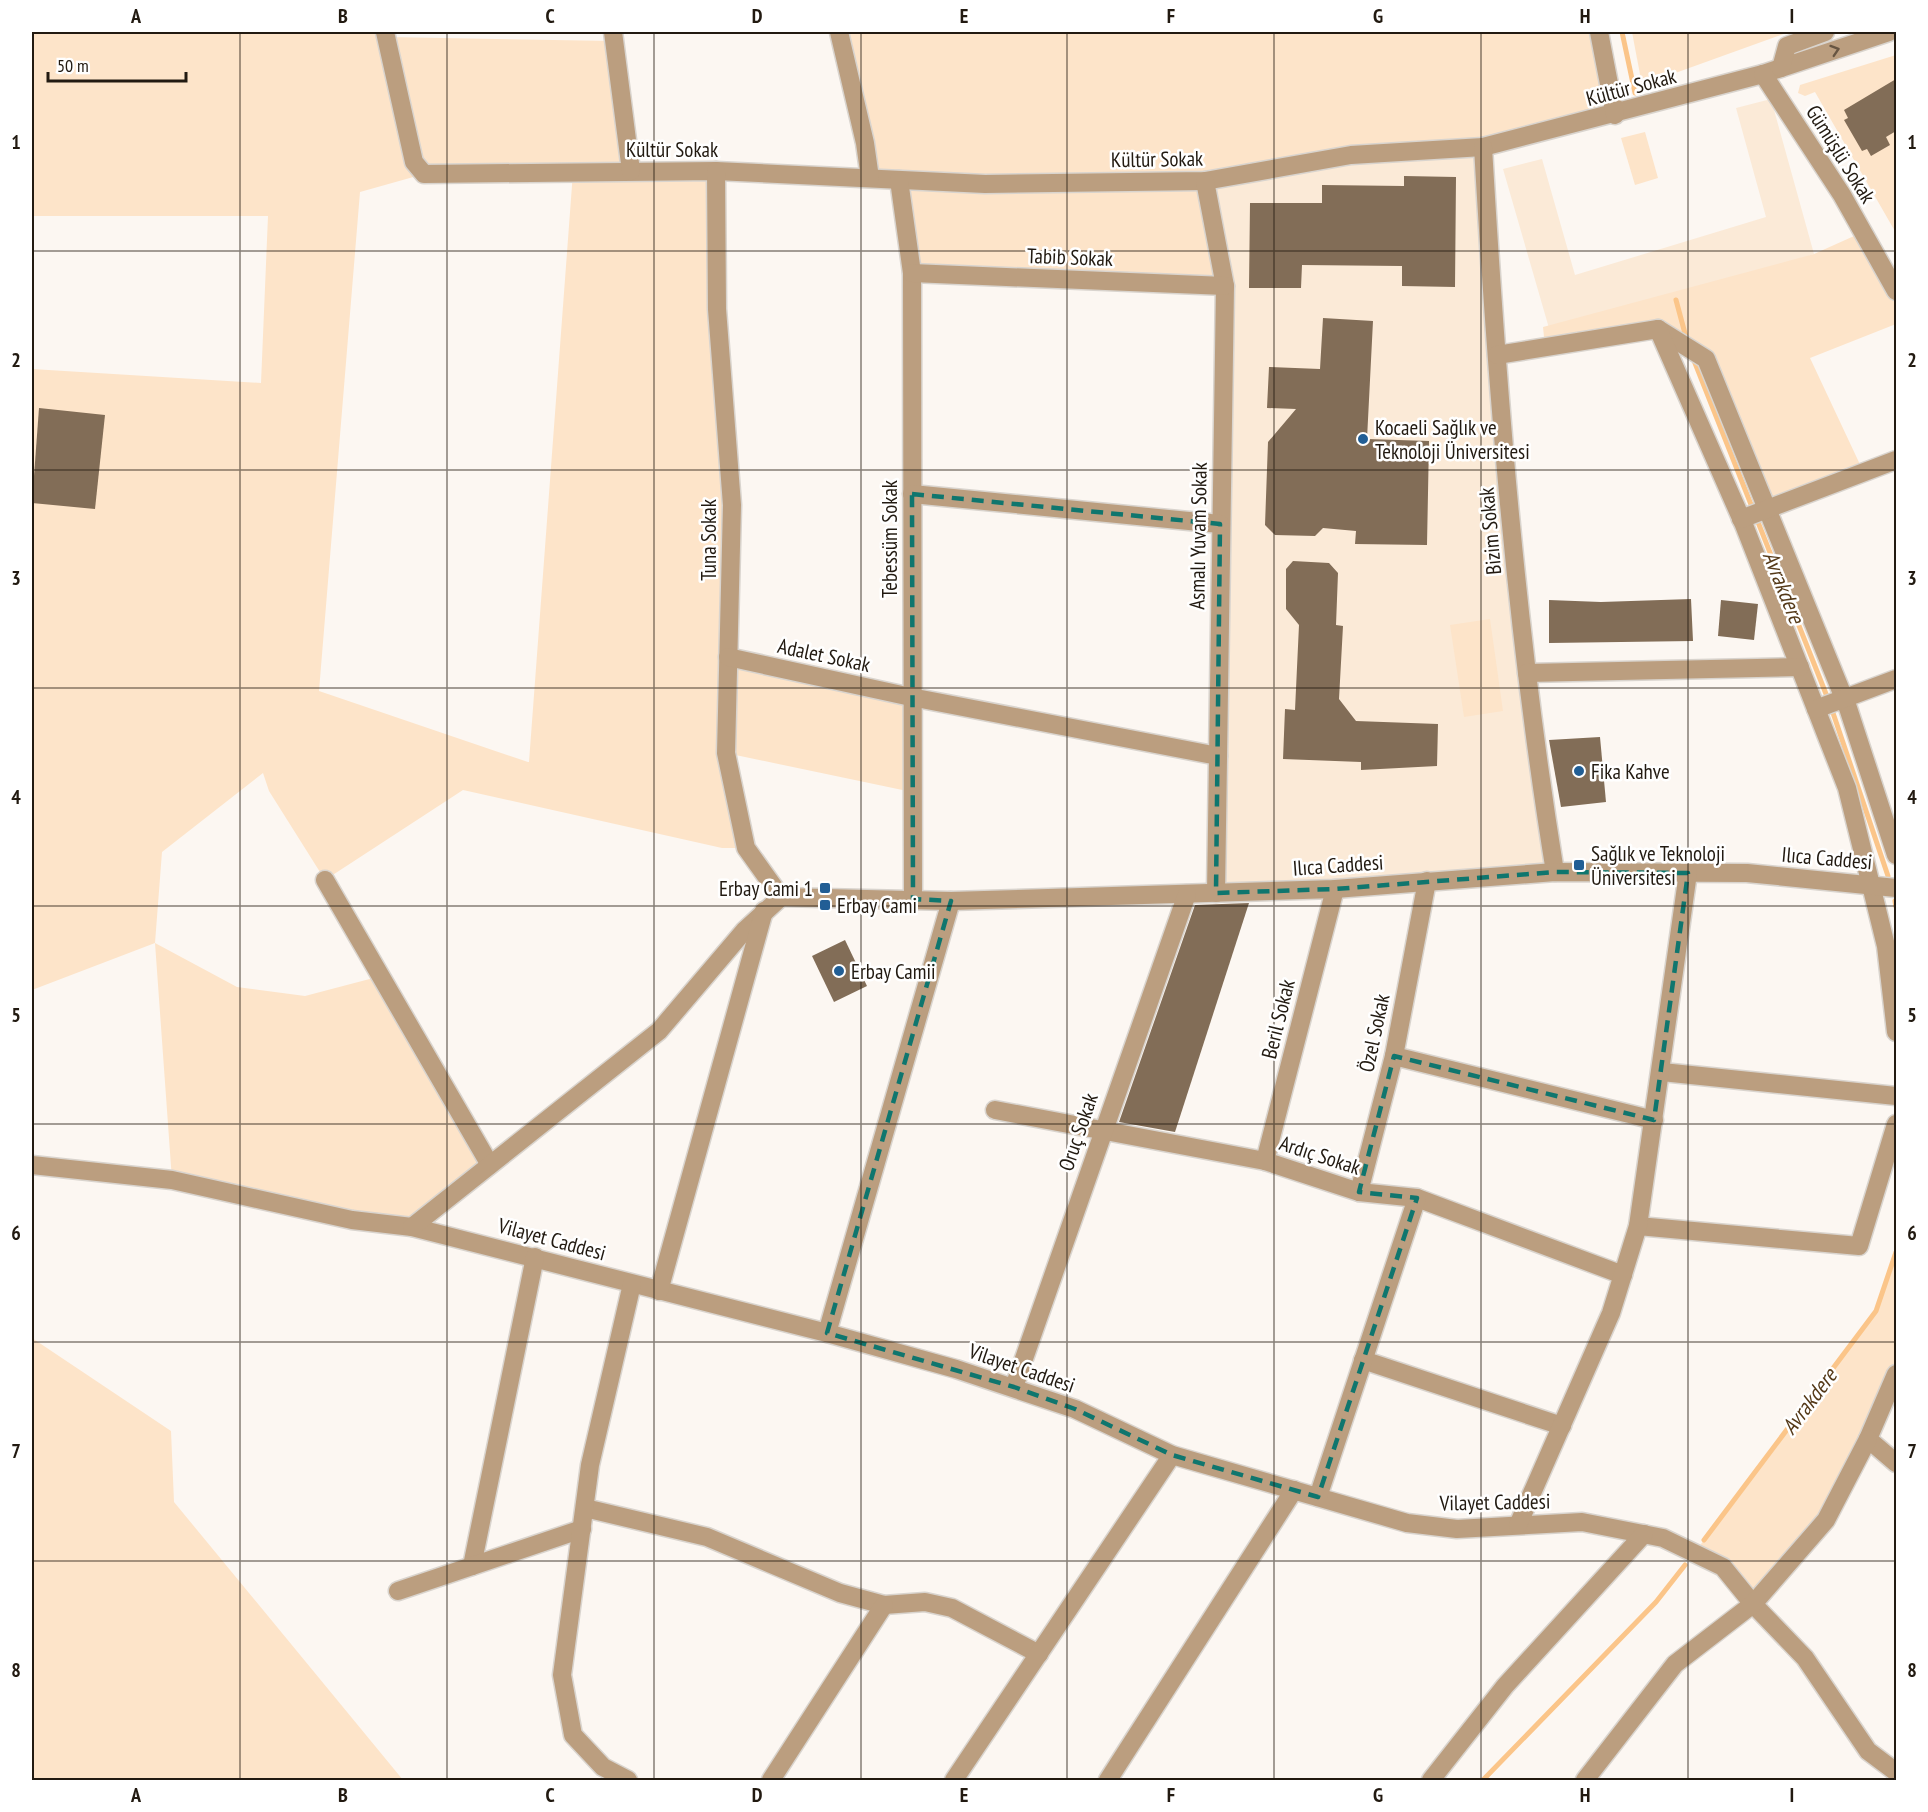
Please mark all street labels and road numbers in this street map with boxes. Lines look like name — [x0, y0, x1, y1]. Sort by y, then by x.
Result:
street label: Kültür Sokak — [1583, 62, 1679, 112]
street label: Gümüşlü Sokak — [1800, 100, 1882, 208]
street label: Kültür Sokak — [626, 136, 718, 163]
street label: Kültür Sokak — [1111, 145, 1203, 173]
street label: Tabib Sokak — [1027, 242, 1113, 272]
street label: Asmalı Yuvam Sokak — [1183, 462, 1213, 610]
street label: Tebessüm Sokak — [876, 480, 903, 598]
street label: Bizim Sokak — [1473, 486, 1507, 576]
street label: Tuna Sokak — [695, 499, 722, 581]
street label: Adalet Sokak — [775, 632, 873, 678]
street label: Ilıca Caddesi — [1781, 841, 1873, 875]
street label: Ilıca Caddesi — [1292, 848, 1384, 882]
street label: Beril Sokak — [1255, 976, 1301, 1062]
street label: Özel Sokak — [1353, 991, 1395, 1075]
street label: Oruç Sokak — [1052, 1089, 1104, 1175]
street label: Ardıç Sokak — [1276, 1129, 1364, 1181]
street label: Vilayet Caddesi — [494, 1211, 609, 1266]
street label: Vilayet Caddesi — [964, 1337, 1079, 1399]
street label: Vilayet Caddesi — [1438, 1488, 1551, 1516]

